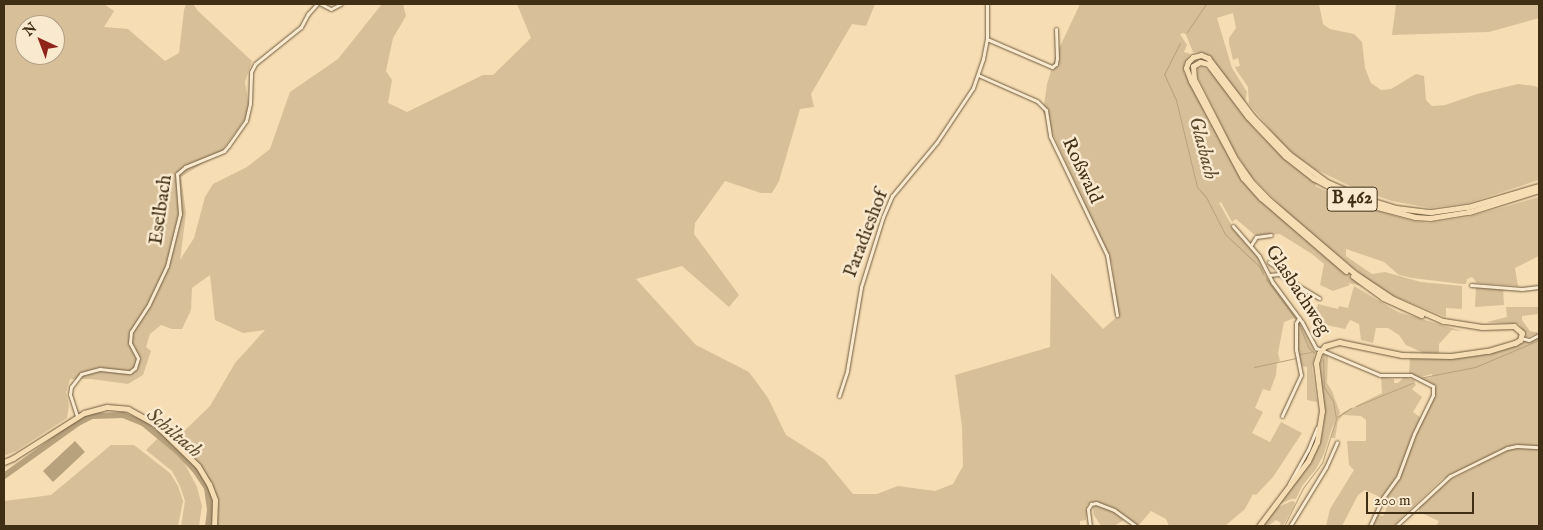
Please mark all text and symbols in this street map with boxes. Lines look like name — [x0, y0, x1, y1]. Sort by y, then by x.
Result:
north arrow — [15, 15, 65, 65]
text: N — [20, 19, 41, 40]
water label: Glasbach — [1183, 114, 1223, 182]
street label: Roßwald — [1056, 135, 1106, 207]
street label: Eselbach — [146, 174, 178, 246]
road number: B 462 — [1326, 183, 1378, 214]
street label: Paradieshof — [840, 187, 894, 281]
street label: Glasbachweg — [1259, 242, 1335, 340]
water label: Schiltach — [141, 403, 207, 463]
scale bar — [1368, 482, 1476, 514]
text: 200 m — [1374, 491, 1411, 510]

